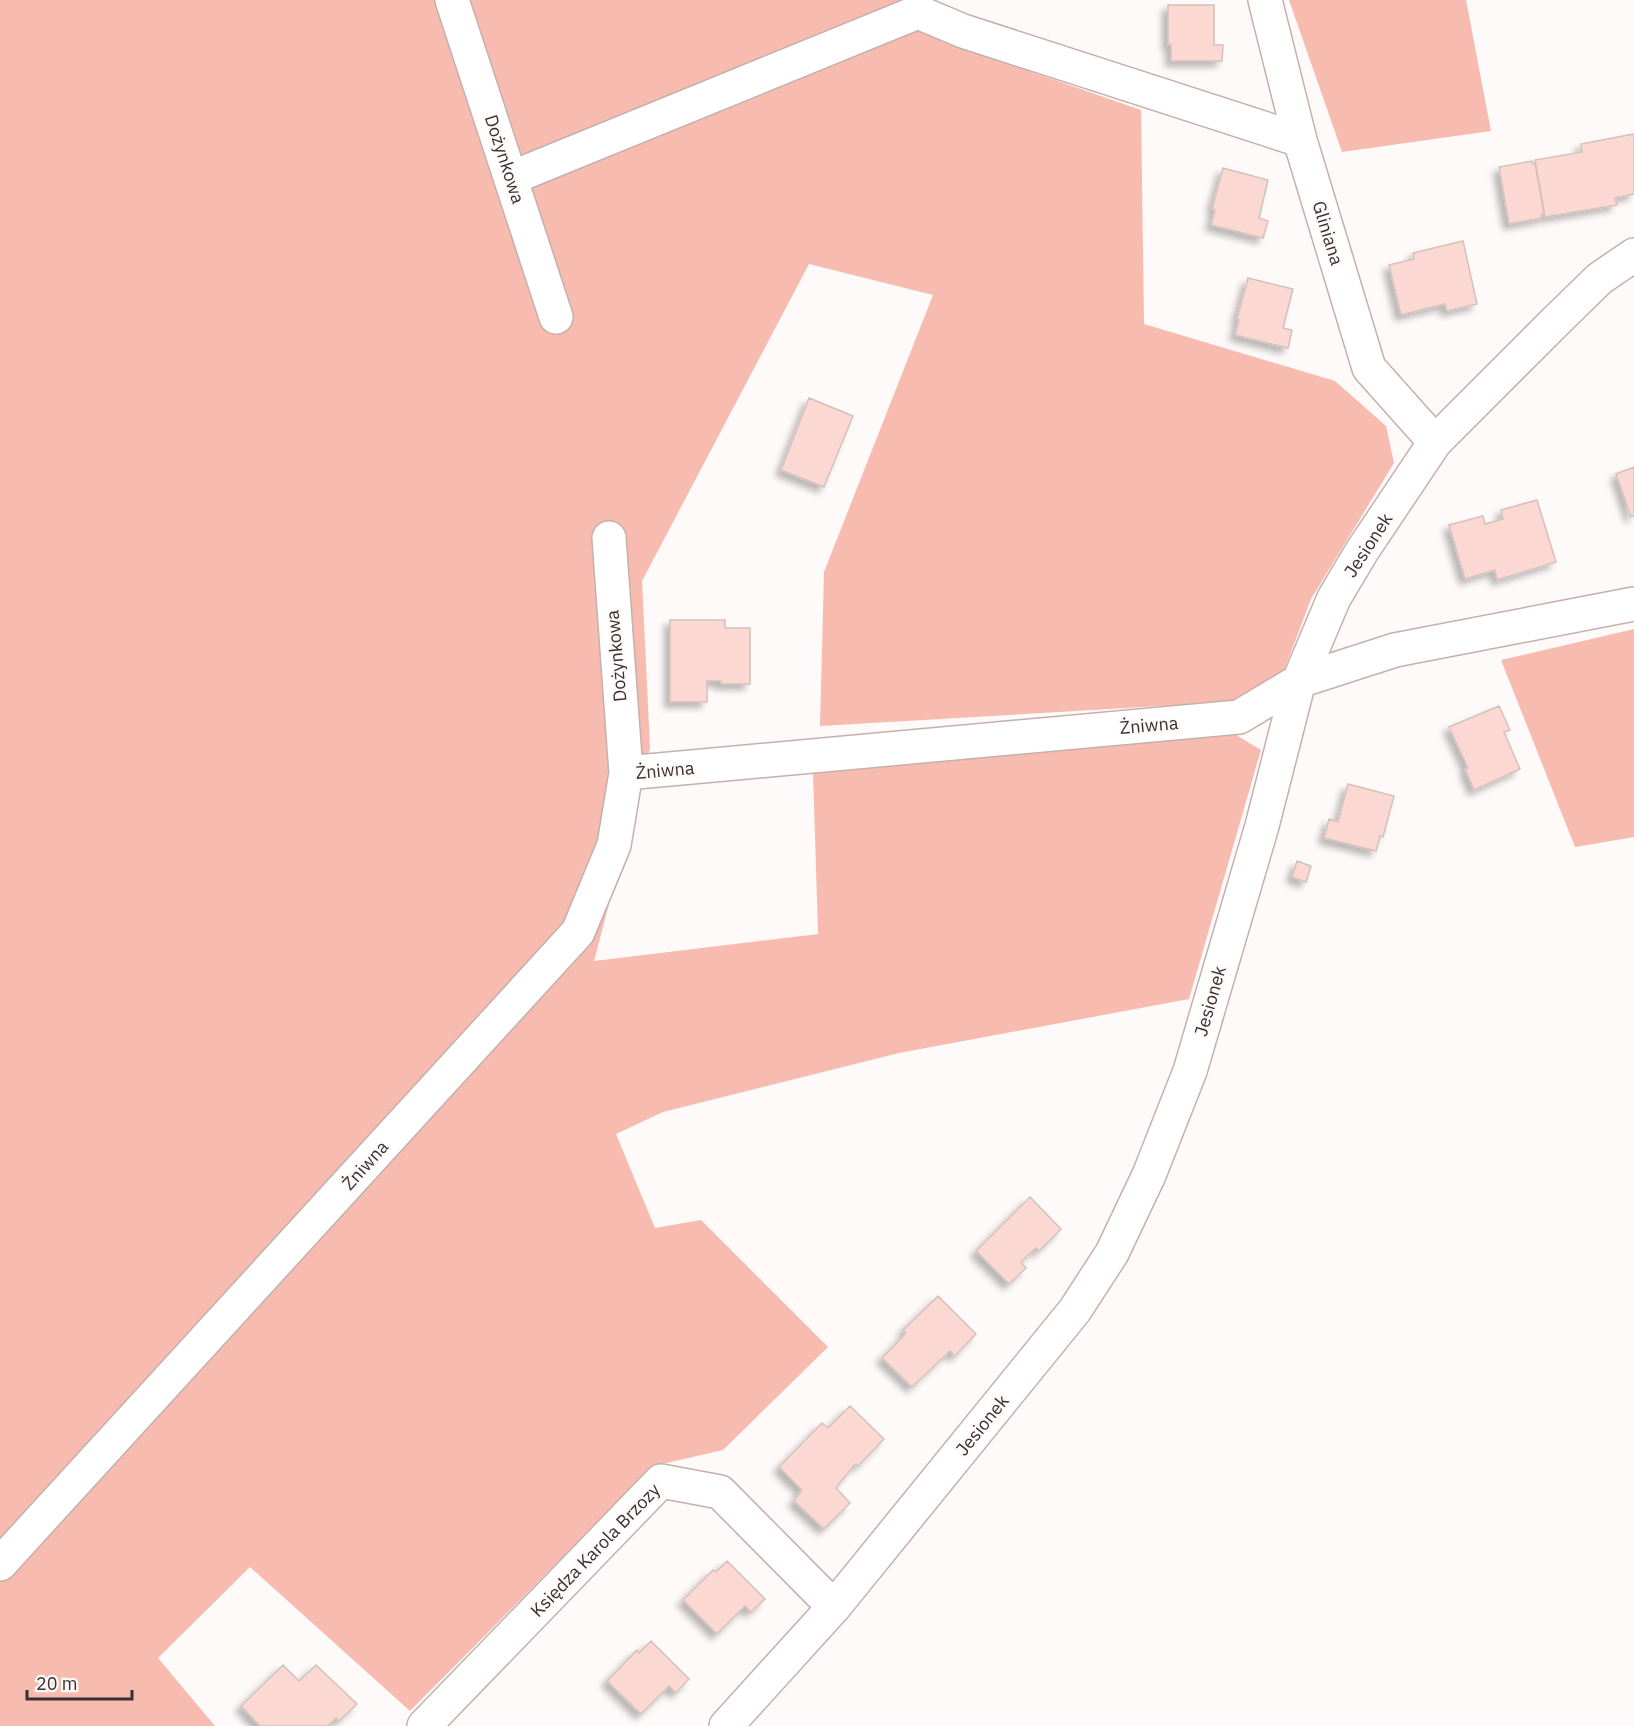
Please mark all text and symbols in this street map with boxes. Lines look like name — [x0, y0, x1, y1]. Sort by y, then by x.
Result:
street label: Dożynkowa — [480, 112, 530, 207]
street label: Gliniana — [1307, 198, 1349, 268]
street label: Jesionek — [1339, 508, 1398, 581]
street label: Dożynkowa — [600, 609, 631, 703]
street label: Żniwna — [1119, 711, 1180, 739]
street label: Żniwna — [635, 756, 696, 784]
street label: Jesionek — [1189, 963, 1231, 1039]
street label: Żniwna — [337, 1135, 393, 1195]
street label: Jesionek — [950, 1389, 1014, 1460]
street label: Księdza Karola Brzozy — [525, 1478, 665, 1622]
scale bar — [27, 1663, 132, 1701]
text: 20 m — [36, 1672, 78, 1695]

